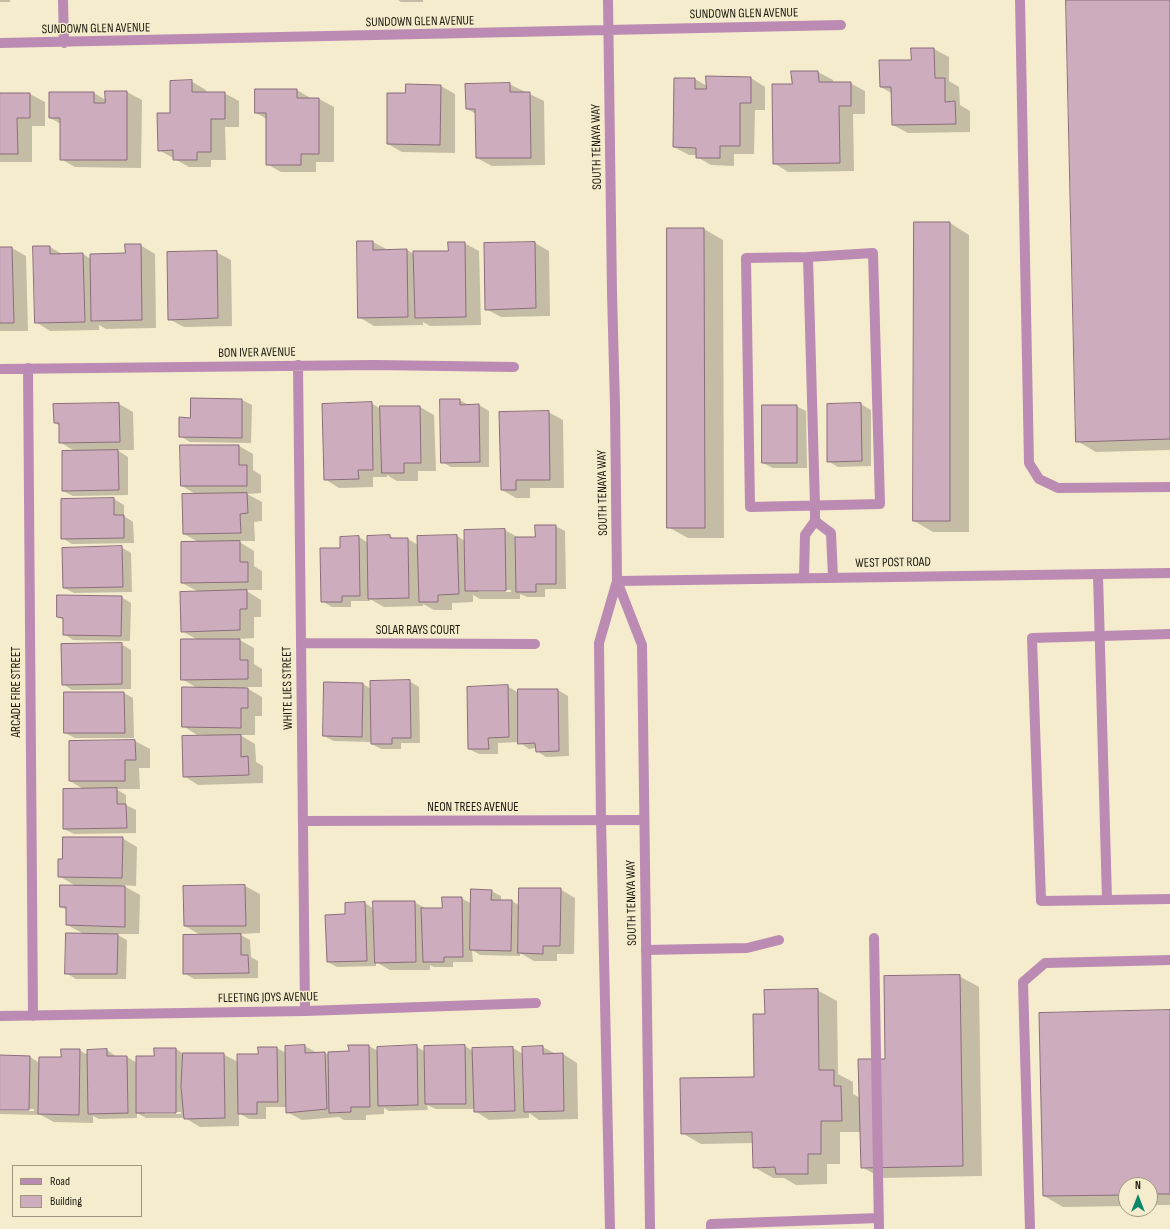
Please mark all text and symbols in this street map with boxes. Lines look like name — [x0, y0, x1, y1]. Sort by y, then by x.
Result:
street label: SUNDOWN GLEN AVENUE — [690, 5, 798, 23]
street label: SUNDOWN GLEN AVENUE — [366, 13, 474, 31]
street label: SUNDOWN GLEN AVENUE — [42, 20, 150, 38]
street label: SOUTH TENAYA WAY — [588, 104, 606, 190]
street label: BON IVER AVENUE — [218, 345, 296, 361]
street label: SOUTH TENAYA WAY — [594, 450, 612, 536]
street label: WEST POST ROAD — [855, 555, 931, 571]
street label: SOLAR RAYS COURT — [376, 623, 460, 639]
street label: ARCADE FIRE STREET — [9, 646, 25, 738]
street label: WHITE LIES STREET — [279, 646, 297, 730]
street label: NEON TREES AVENUE — [427, 800, 519, 816]
street label: SOUTH TENAYA WAY — [623, 860, 641, 946]
street label: FLEETING JOYS AVENUE — [218, 989, 318, 1007]
legend — [12, 1165, 142, 1217]
text: Road — [50, 1174, 70, 1189]
north arrow — [1118, 1177, 1158, 1217]
text: N — [1135, 1179, 1141, 1192]
text: Building — [50, 1194, 82, 1209]

